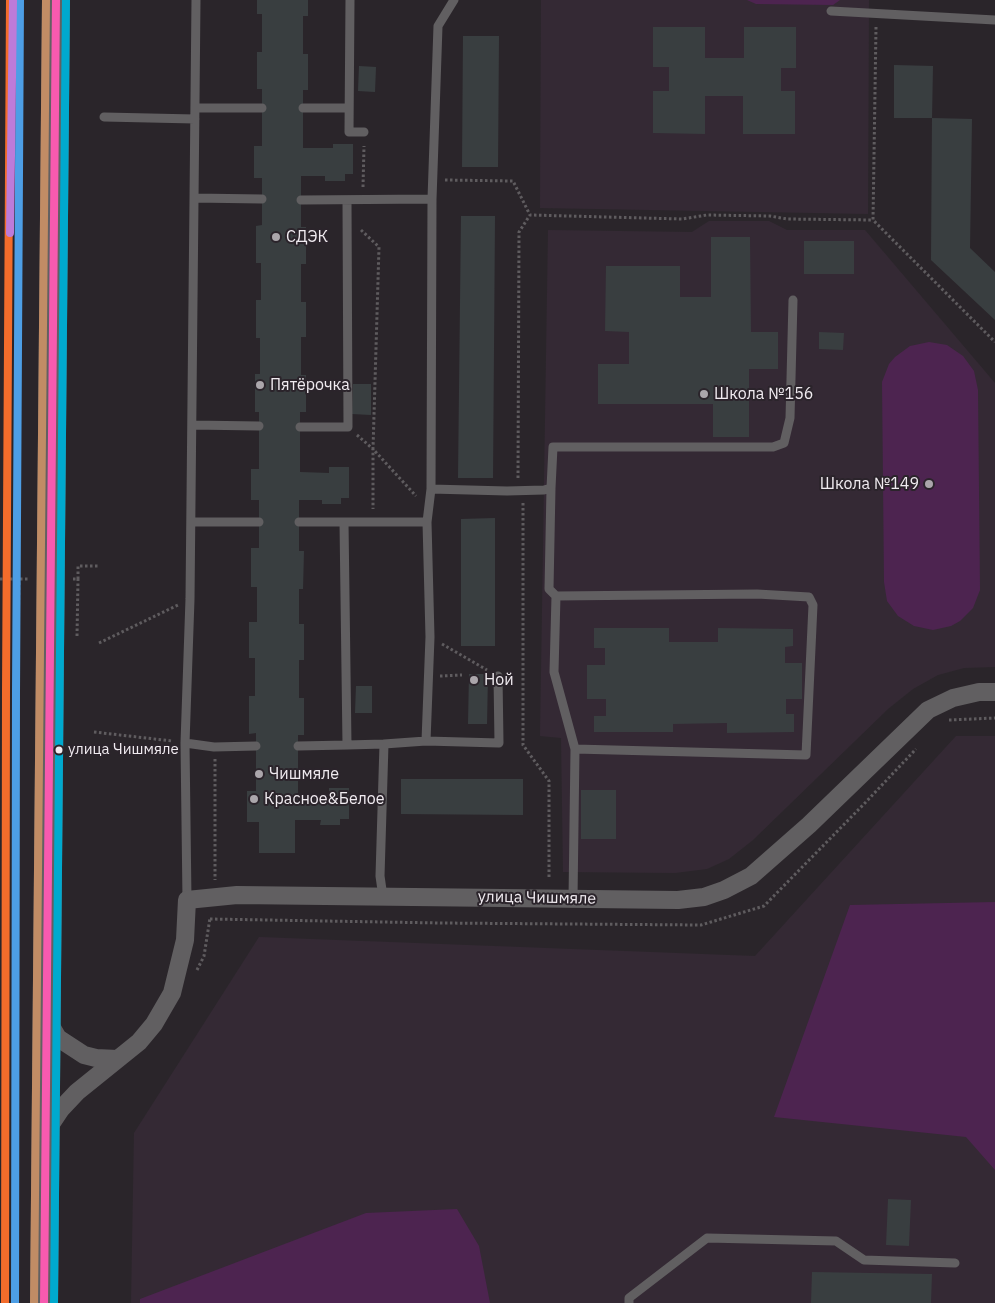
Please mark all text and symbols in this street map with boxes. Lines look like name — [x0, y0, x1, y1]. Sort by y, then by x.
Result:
place label: СДЭК — [286, 227, 328, 247]
marker: СДЭК — [270, 231, 282, 243]
place label: Пятёрочка — [270, 375, 350, 395]
marker: Пятёрочка — [254, 379, 266, 391]
place label: Школа №156 — [714, 384, 813, 404]
marker: Школа №156 — [698, 388, 710, 400]
place label: Школа №149 — [820, 474, 919, 494]
marker: Школа №149 — [923, 478, 935, 490]
place label: Ной — [484, 670, 514, 690]
marker: Ной — [468, 674, 480, 686]
place label: улица Чишмяле — [68, 741, 179, 759]
marker: улица Чишмяле — [54, 745, 64, 755]
place label: Чишмяле — [269, 764, 339, 784]
marker: Чишмяле — [253, 768, 265, 780]
place label: Красное&Белое — [264, 789, 384, 809]
marker: Красное&Белое — [248, 793, 260, 805]
street label: улица Чишмяле — [478, 887, 596, 909]

